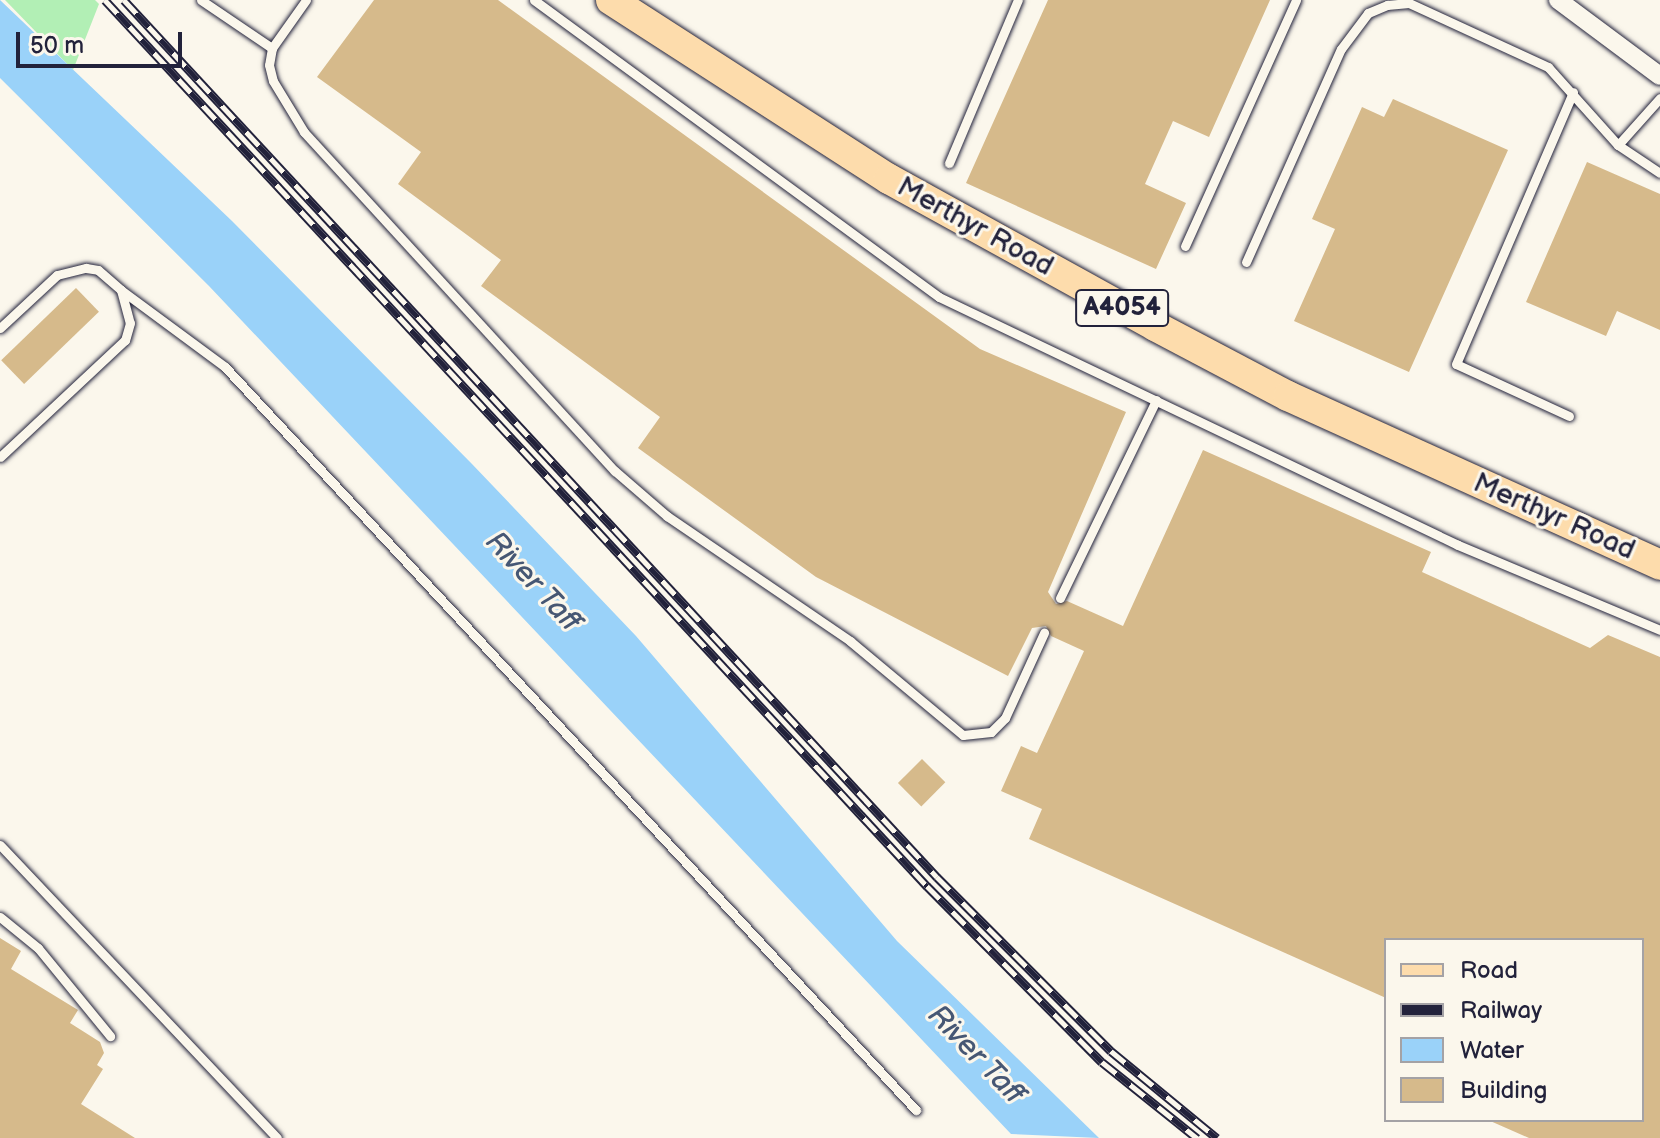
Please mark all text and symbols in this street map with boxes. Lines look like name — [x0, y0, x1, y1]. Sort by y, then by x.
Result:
scale bar — [20, 16, 186, 66]
text: 50 m — [30, 31, 84, 60]
street label: Merthyr Road — [891, 170, 1059, 284]
road number: A4054 — [1074, 286, 1170, 330]
street label: Merthyr Road — [1468, 466, 1640, 568]
water label: River Taff — [477, 524, 589, 640]
legend — [1384, 938, 1644, 1122]
text: Road — [1460, 956, 1518, 985]
text: Railway — [1460, 996, 1542, 1025]
water label: River Taff — [920, 997, 1032, 1113]
text: Water — [1460, 1036, 1524, 1065]
text: Building — [1460, 1076, 1547, 1105]

